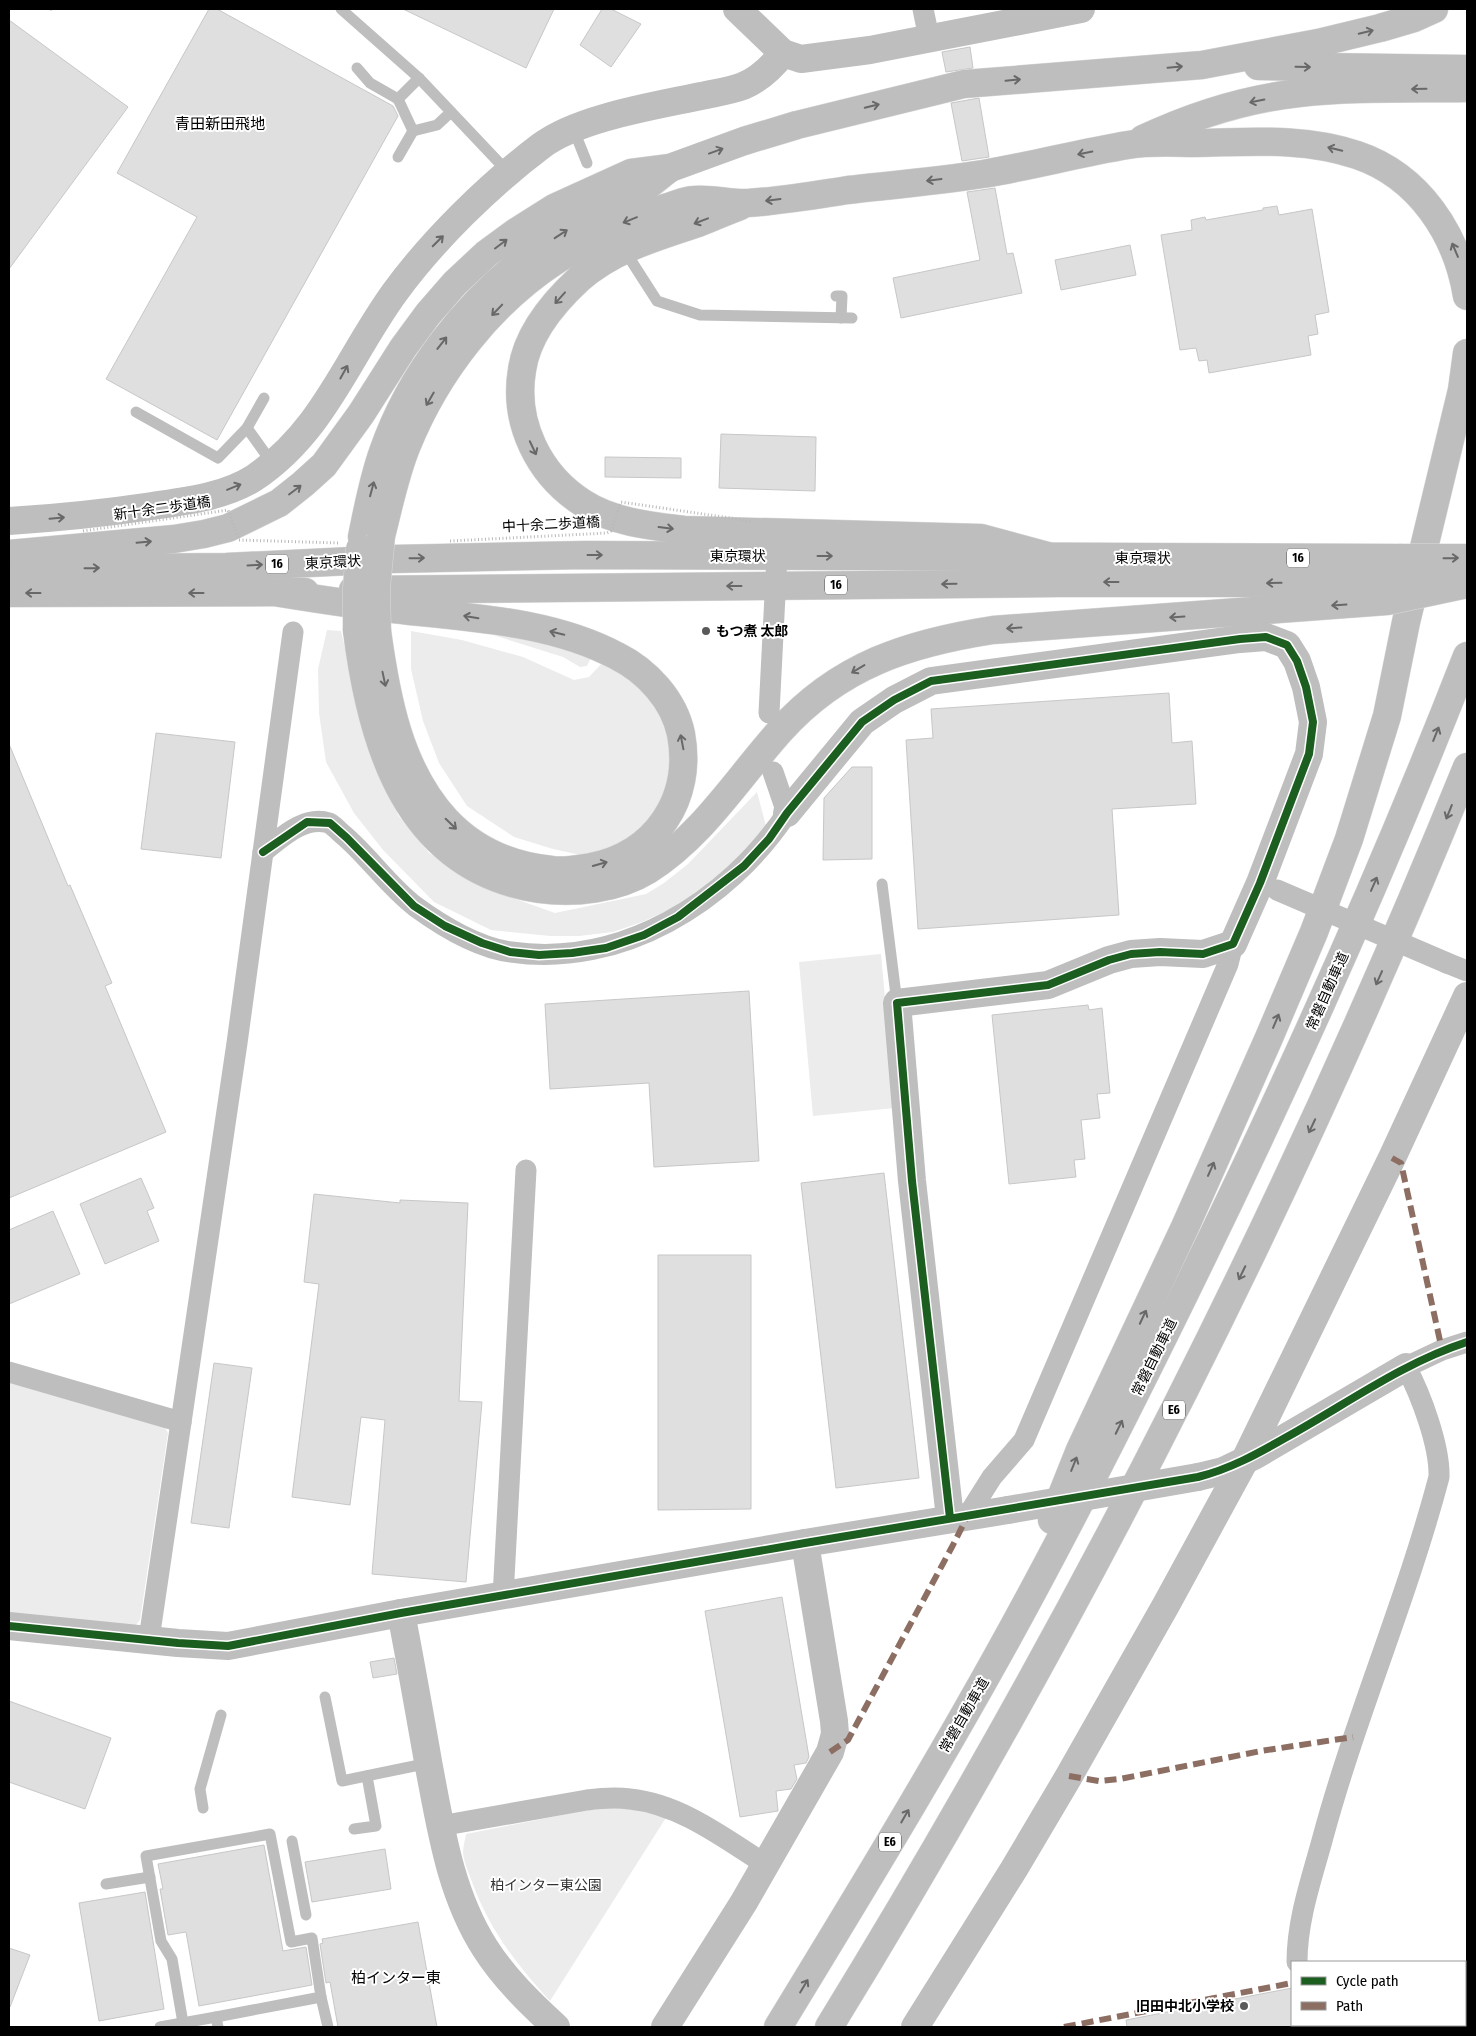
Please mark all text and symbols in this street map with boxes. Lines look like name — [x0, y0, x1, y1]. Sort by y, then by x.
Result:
one-way arrow — [1357, 27, 1373, 36]
one-way arrow — [1167, 62, 1183, 72]
one-way arrow — [1295, 63, 1311, 72]
one-way arrow — [1005, 75, 1021, 85]
one-way arrow — [1411, 84, 1427, 94]
one-way arrow — [1249, 97, 1265, 106]
one-way arrow — [863, 101, 879, 110]
district label: 青田新田飛地 — [175, 115, 265, 133]
one-way arrow — [1328, 144, 1344, 153]
one-way arrow — [708, 146, 723, 155]
one-way arrow — [1077, 149, 1093, 159]
one-way arrow — [926, 175, 942, 185]
one-way arrow — [765, 195, 781, 205]
one-way arrow — [623, 216, 638, 225]
one-way arrow — [693, 218, 708, 227]
one-way arrow — [554, 229, 568, 239]
one-way arrow — [432, 235, 444, 247]
one-way arrow — [494, 238, 507, 249]
one-way arrow — [1449, 243, 1459, 258]
one-way arrow — [554, 292, 566, 304]
one-way arrow — [491, 304, 503, 317]
one-way arrow — [437, 337, 448, 350]
one-way arrow — [339, 365, 349, 380]
one-way arrow — [424, 392, 434, 406]
one-way arrow — [529, 440, 539, 455]
one-way arrow — [368, 481, 378, 497]
one-way arrow — [226, 482, 241, 492]
one-way arrow — [288, 485, 301, 496]
street label: 新十余二歩道橋 — [112, 493, 212, 524]
one-way arrow — [49, 513, 65, 522]
street label: 中十余二歩道橋 — [502, 513, 600, 536]
one-way arrow — [657, 523, 673, 533]
one-way arrow — [136, 537, 152, 546]
street label: 東京環状 — [710, 548, 766, 565]
road number: 16 — [1287, 548, 1309, 568]
one-way arrow — [586, 550, 603, 560]
street label: 東京環状 — [1115, 550, 1171, 567]
one-way arrow — [817, 551, 833, 561]
street label: 東京環状 — [305, 553, 361, 572]
one-way arrow — [409, 553, 425, 563]
one-way arrow — [1442, 553, 1458, 563]
road number: 16 — [266, 554, 288, 574]
one-way arrow — [247, 561, 263, 570]
one-way arrow — [84, 563, 100, 573]
road number: 16 — [825, 576, 847, 594]
one-way arrow — [1104, 577, 1120, 587]
one-way arrow — [1266, 578, 1282, 587]
one-way arrow — [941, 579, 958, 589]
one-way arrow — [726, 581, 742, 591]
one-way arrow — [26, 588, 42, 598]
one-way arrow — [188, 588, 204, 598]
one-way arrow — [1331, 600, 1347, 610]
one-way arrow — [463, 612, 479, 622]
one-way arrow — [1169, 612, 1185, 621]
place label: もつ煮 太郎 — [716, 623, 788, 640]
one-way arrow — [1007, 624, 1023, 633]
marker: もつ煮 太郎 — [700, 625, 712, 637]
one-way arrow — [550, 628, 566, 637]
one-way arrow — [852, 664, 866, 674]
one-way arrow — [380, 670, 389, 686]
one-way arrow — [1432, 727, 1441, 742]
one-way arrow — [677, 734, 686, 750]
one-way arrow — [1444, 804, 1453, 820]
one-way arrow — [445, 818, 457, 830]
one-way arrow — [592, 859, 608, 869]
one-way arrow — [1370, 877, 1380, 892]
street label: 常磐自動車道 — [1303, 949, 1352, 1033]
one-way arrow — [1373, 970, 1383, 985]
one-way arrow — [1272, 1014, 1282, 1029]
one-way arrow — [1307, 1118, 1316, 1133]
one-way arrow — [1206, 1162, 1216, 1177]
one-way arrow — [1237, 1265, 1246, 1280]
one-way arrow — [1138, 1310, 1148, 1325]
street label: 常磐自動車道 — [1128, 1316, 1181, 1399]
road number: E6 — [1163, 1400, 1185, 1420]
one-way arrow — [1115, 1420, 1124, 1435]
one-way arrow — [1070, 1457, 1079, 1472]
street label: 常磐自動車道 — [936, 1675, 993, 1756]
one-way arrow — [900, 1809, 910, 1824]
road number: E6 — [879, 1832, 901, 1851]
park label: 柏インター東公園 — [490, 1877, 602, 1894]
legend — [1291, 1961, 1466, 2026]
district label: 柏インター東 — [351, 1969, 441, 1987]
text: Cycle path — [1336, 1972, 1399, 1990]
one-way arrow — [799, 1979, 809, 1993]
text: Path — [1336, 1997, 1363, 2015]
place label: 旧田中北小学校 — [1136, 1998, 1234, 2015]
marker: 旧田中北小学校 — [1238, 2000, 1250, 2012]

